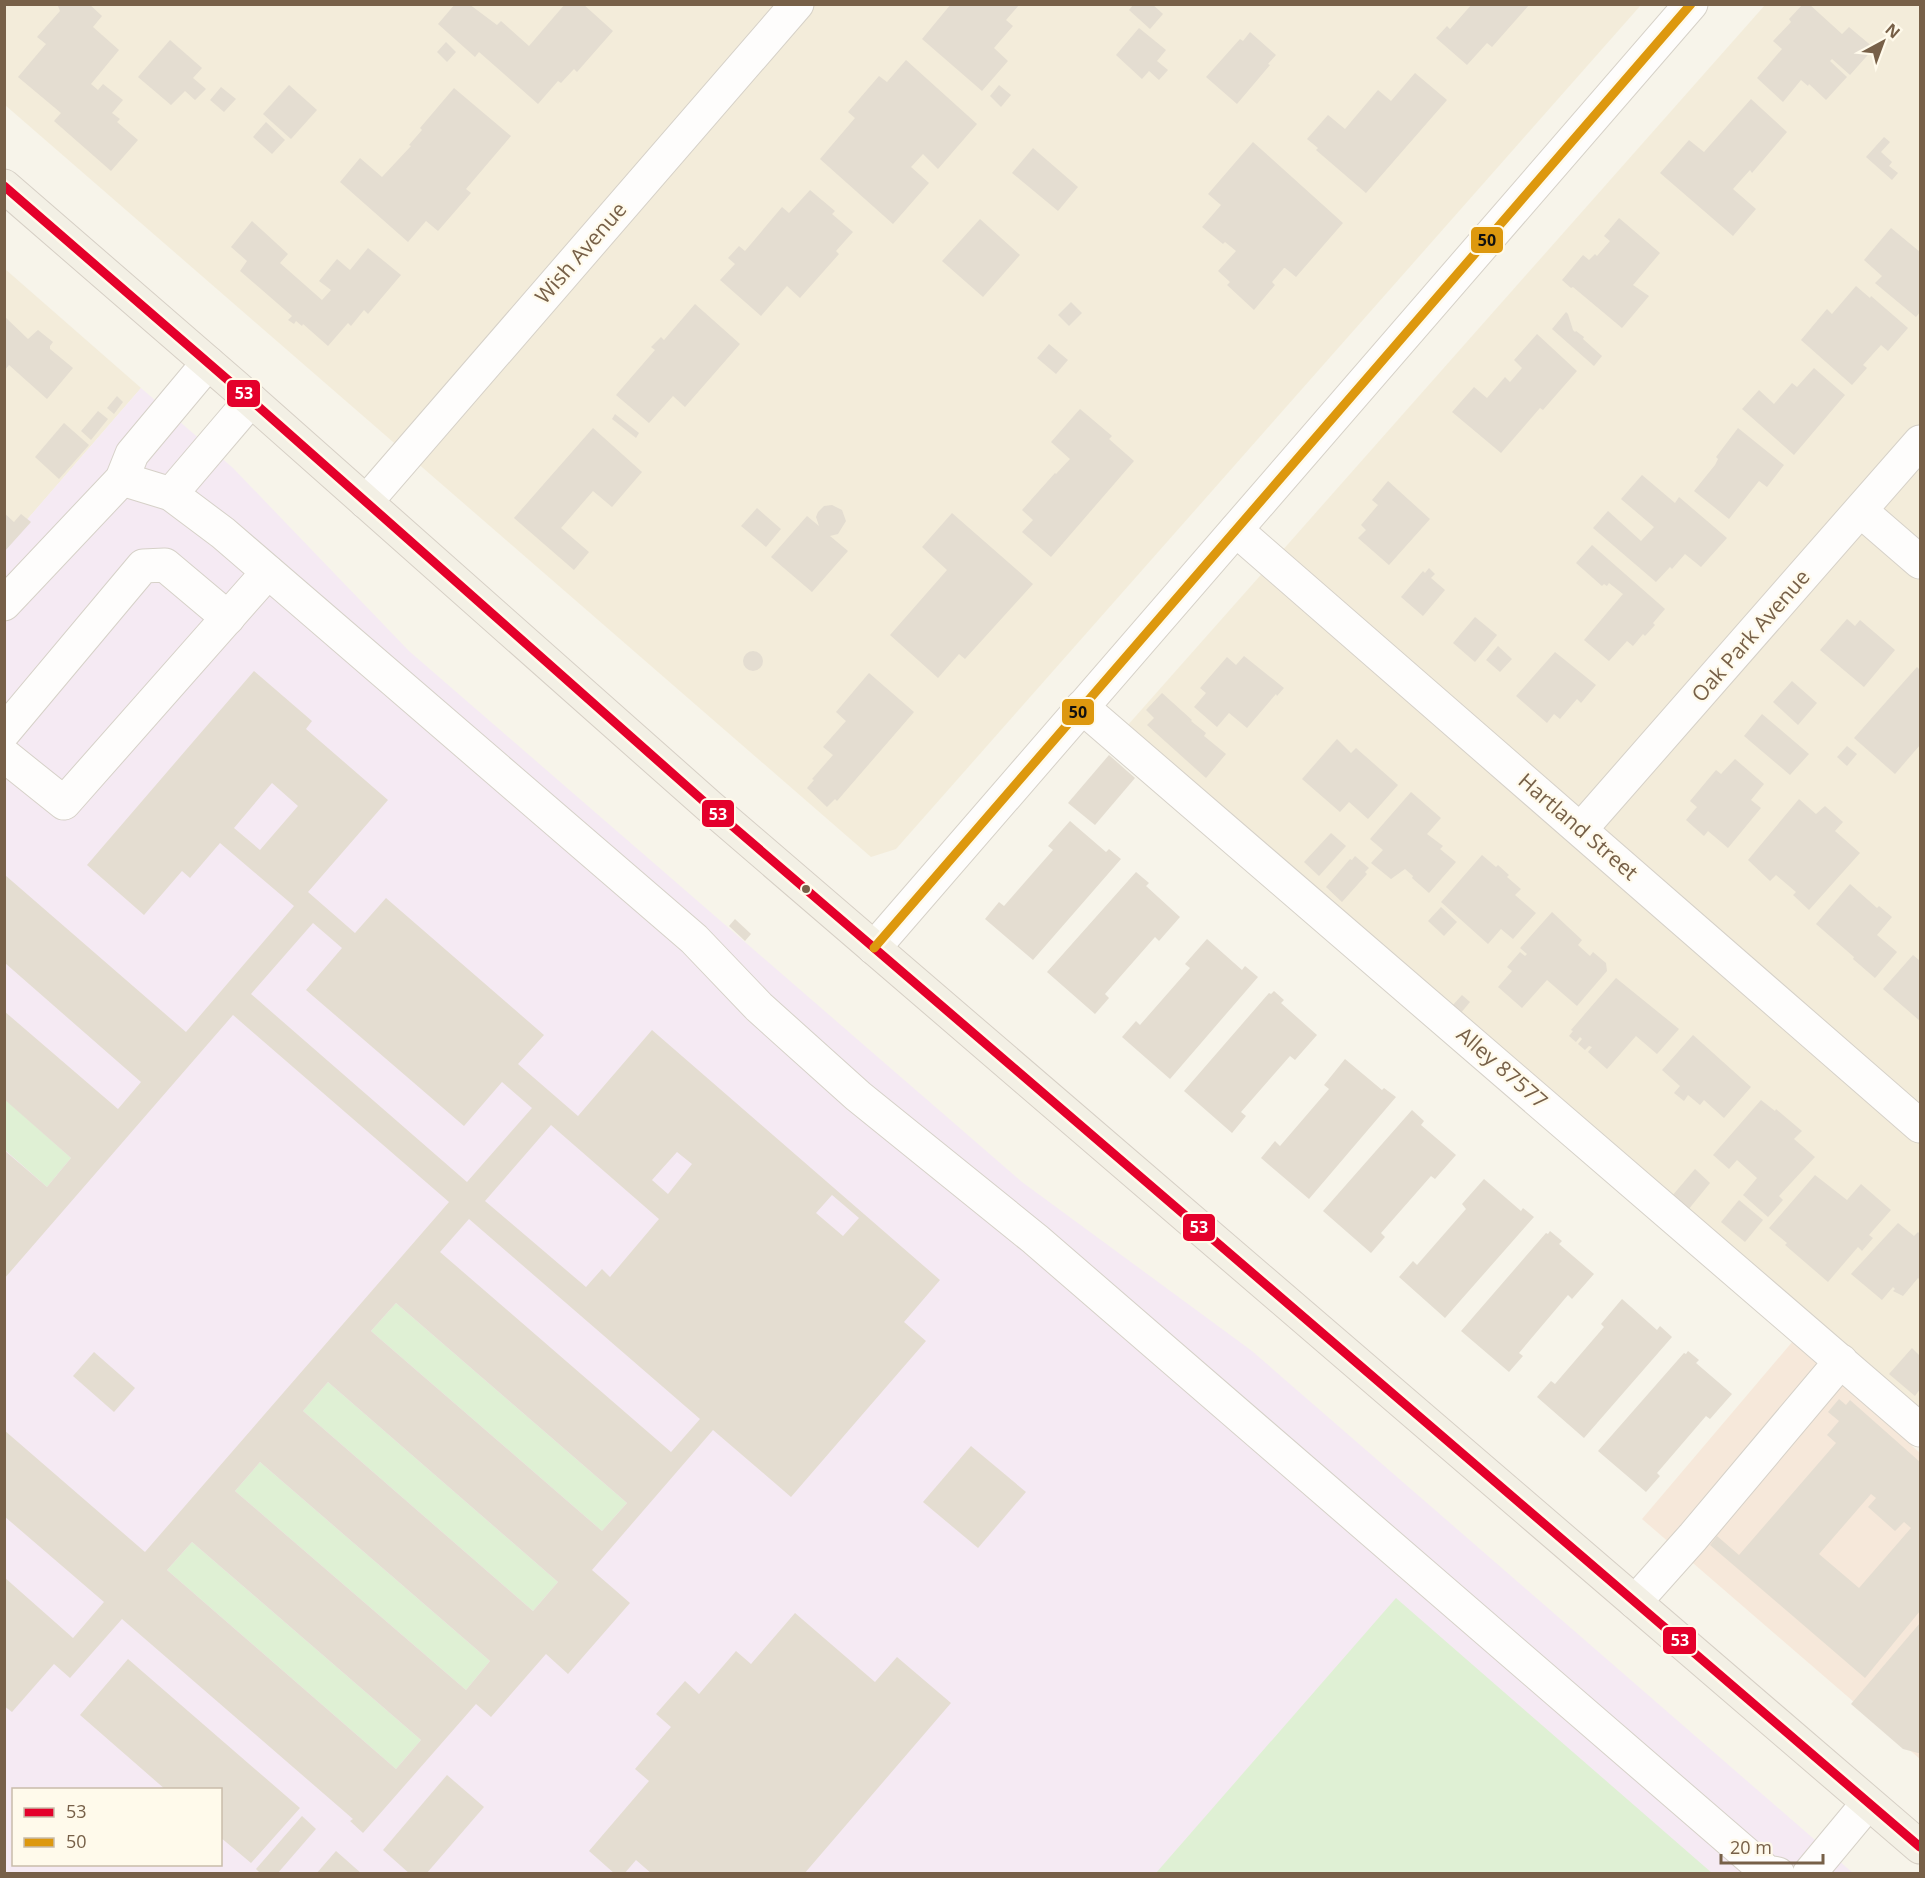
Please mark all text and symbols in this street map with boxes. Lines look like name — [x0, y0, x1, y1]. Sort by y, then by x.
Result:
north arrow — [1853, 12, 1913, 72]
text: N — [1881, 18, 1905, 43]
street label: Wish Avenue — [528, 196, 632, 309]
line badge: 50 — [1470, 226, 1504, 254]
text: 50 — [1478, 229, 1496, 251]
line badge: 53 — [226, 379, 261, 408]
text: 53 — [235, 382, 253, 404]
street label: Oak Park Avenue — [1685, 563, 1816, 708]
line badge: 50 — [1061, 698, 1095, 726]
text: 50 — [1069, 701, 1087, 723]
street label: Hartland Street — [1513, 766, 1644, 886]
line badge: 53 — [701, 799, 735, 828]
text: 53 — [709, 803, 727, 825]
unlabelled marker — [800, 883, 812, 895]
street label: Alley 87577 — [1451, 1020, 1554, 1114]
line badge: 53 — [1182, 1213, 1216, 1242]
text: 53 — [1190, 1216, 1208, 1238]
line badge: 53 — [1662, 1626, 1697, 1655]
text: 53 — [1671, 1629, 1689, 1651]
legend — [12, 1788, 222, 1866]
text: 53 — [66, 1799, 87, 1823]
scale bar — [1721, 1827, 1823, 1865]
text: 50 — [66, 1829, 87, 1853]
text: 20 m — [1730, 1835, 1772, 1859]

